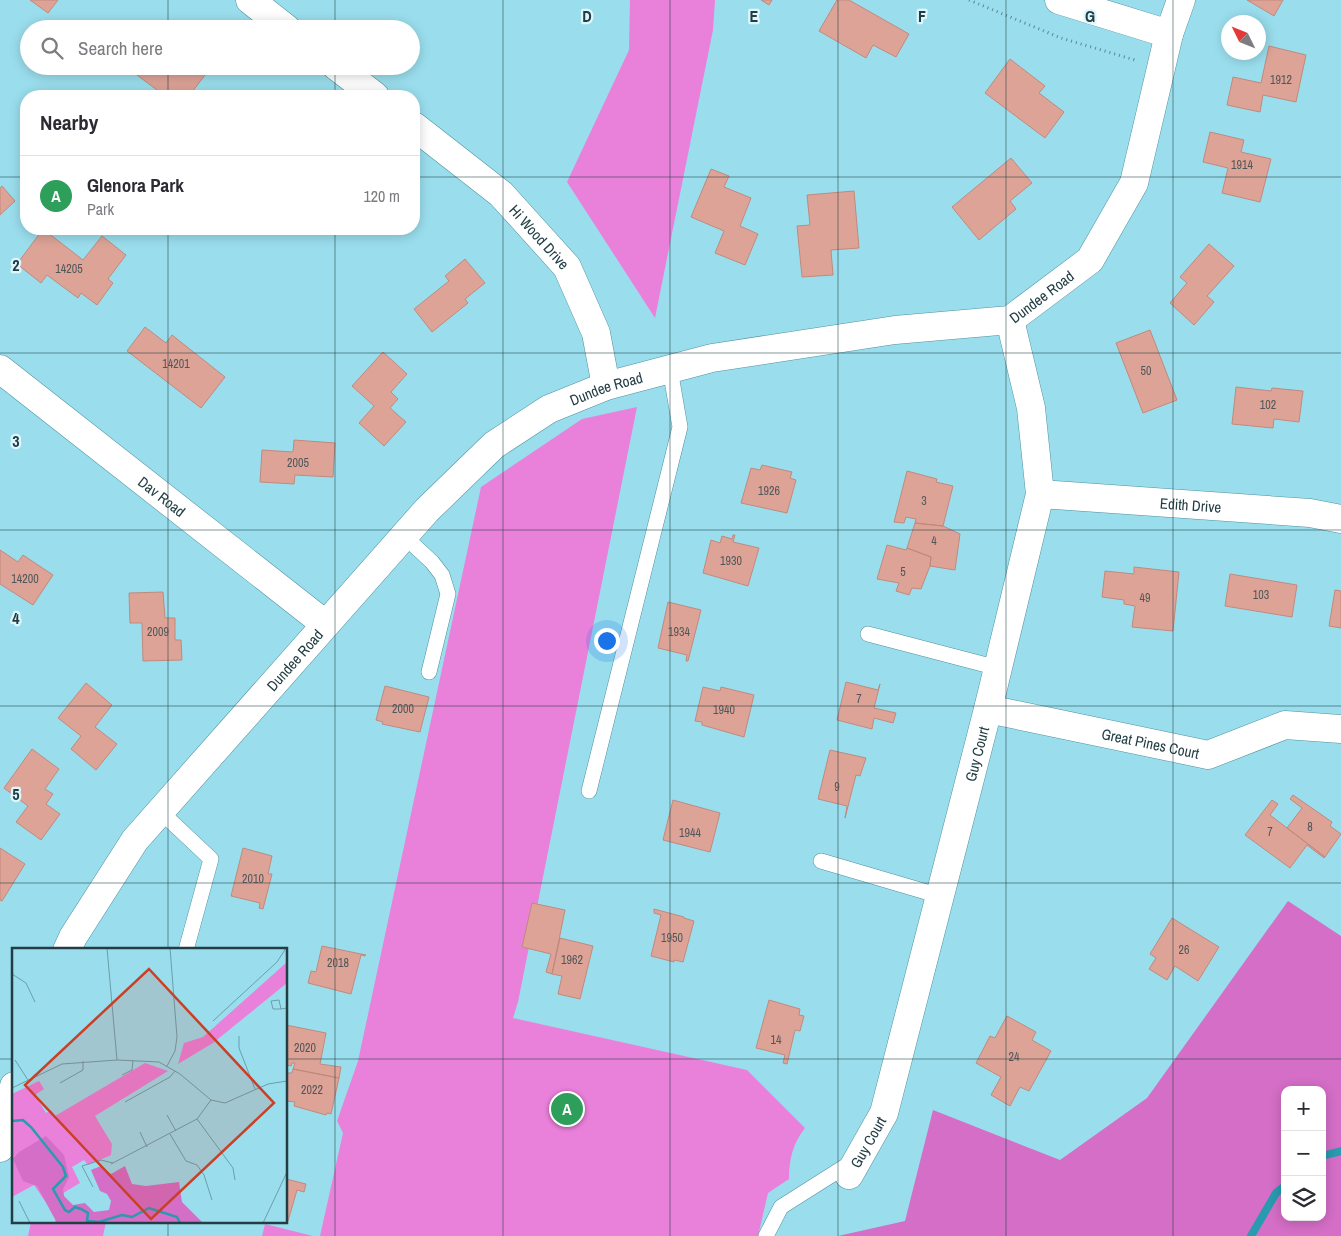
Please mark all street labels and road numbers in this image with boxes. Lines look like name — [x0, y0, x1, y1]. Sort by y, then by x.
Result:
street label: Hi Wood Drive — [505, 200, 575, 274]
street label: Dundee Road — [1005, 265, 1078, 328]
street label: Dundee Road — [566, 366, 645, 410]
street label: Dav Road — [134, 471, 190, 521]
street label: Edith Drive — [1159, 492, 1222, 517]
street label: Dundee Road — [261, 624, 327, 695]
street label: Great Pines Court — [1100, 723, 1202, 764]
street label: Guy Court — [959, 724, 994, 784]
street label: Guy Court — [845, 1112, 891, 1172]

